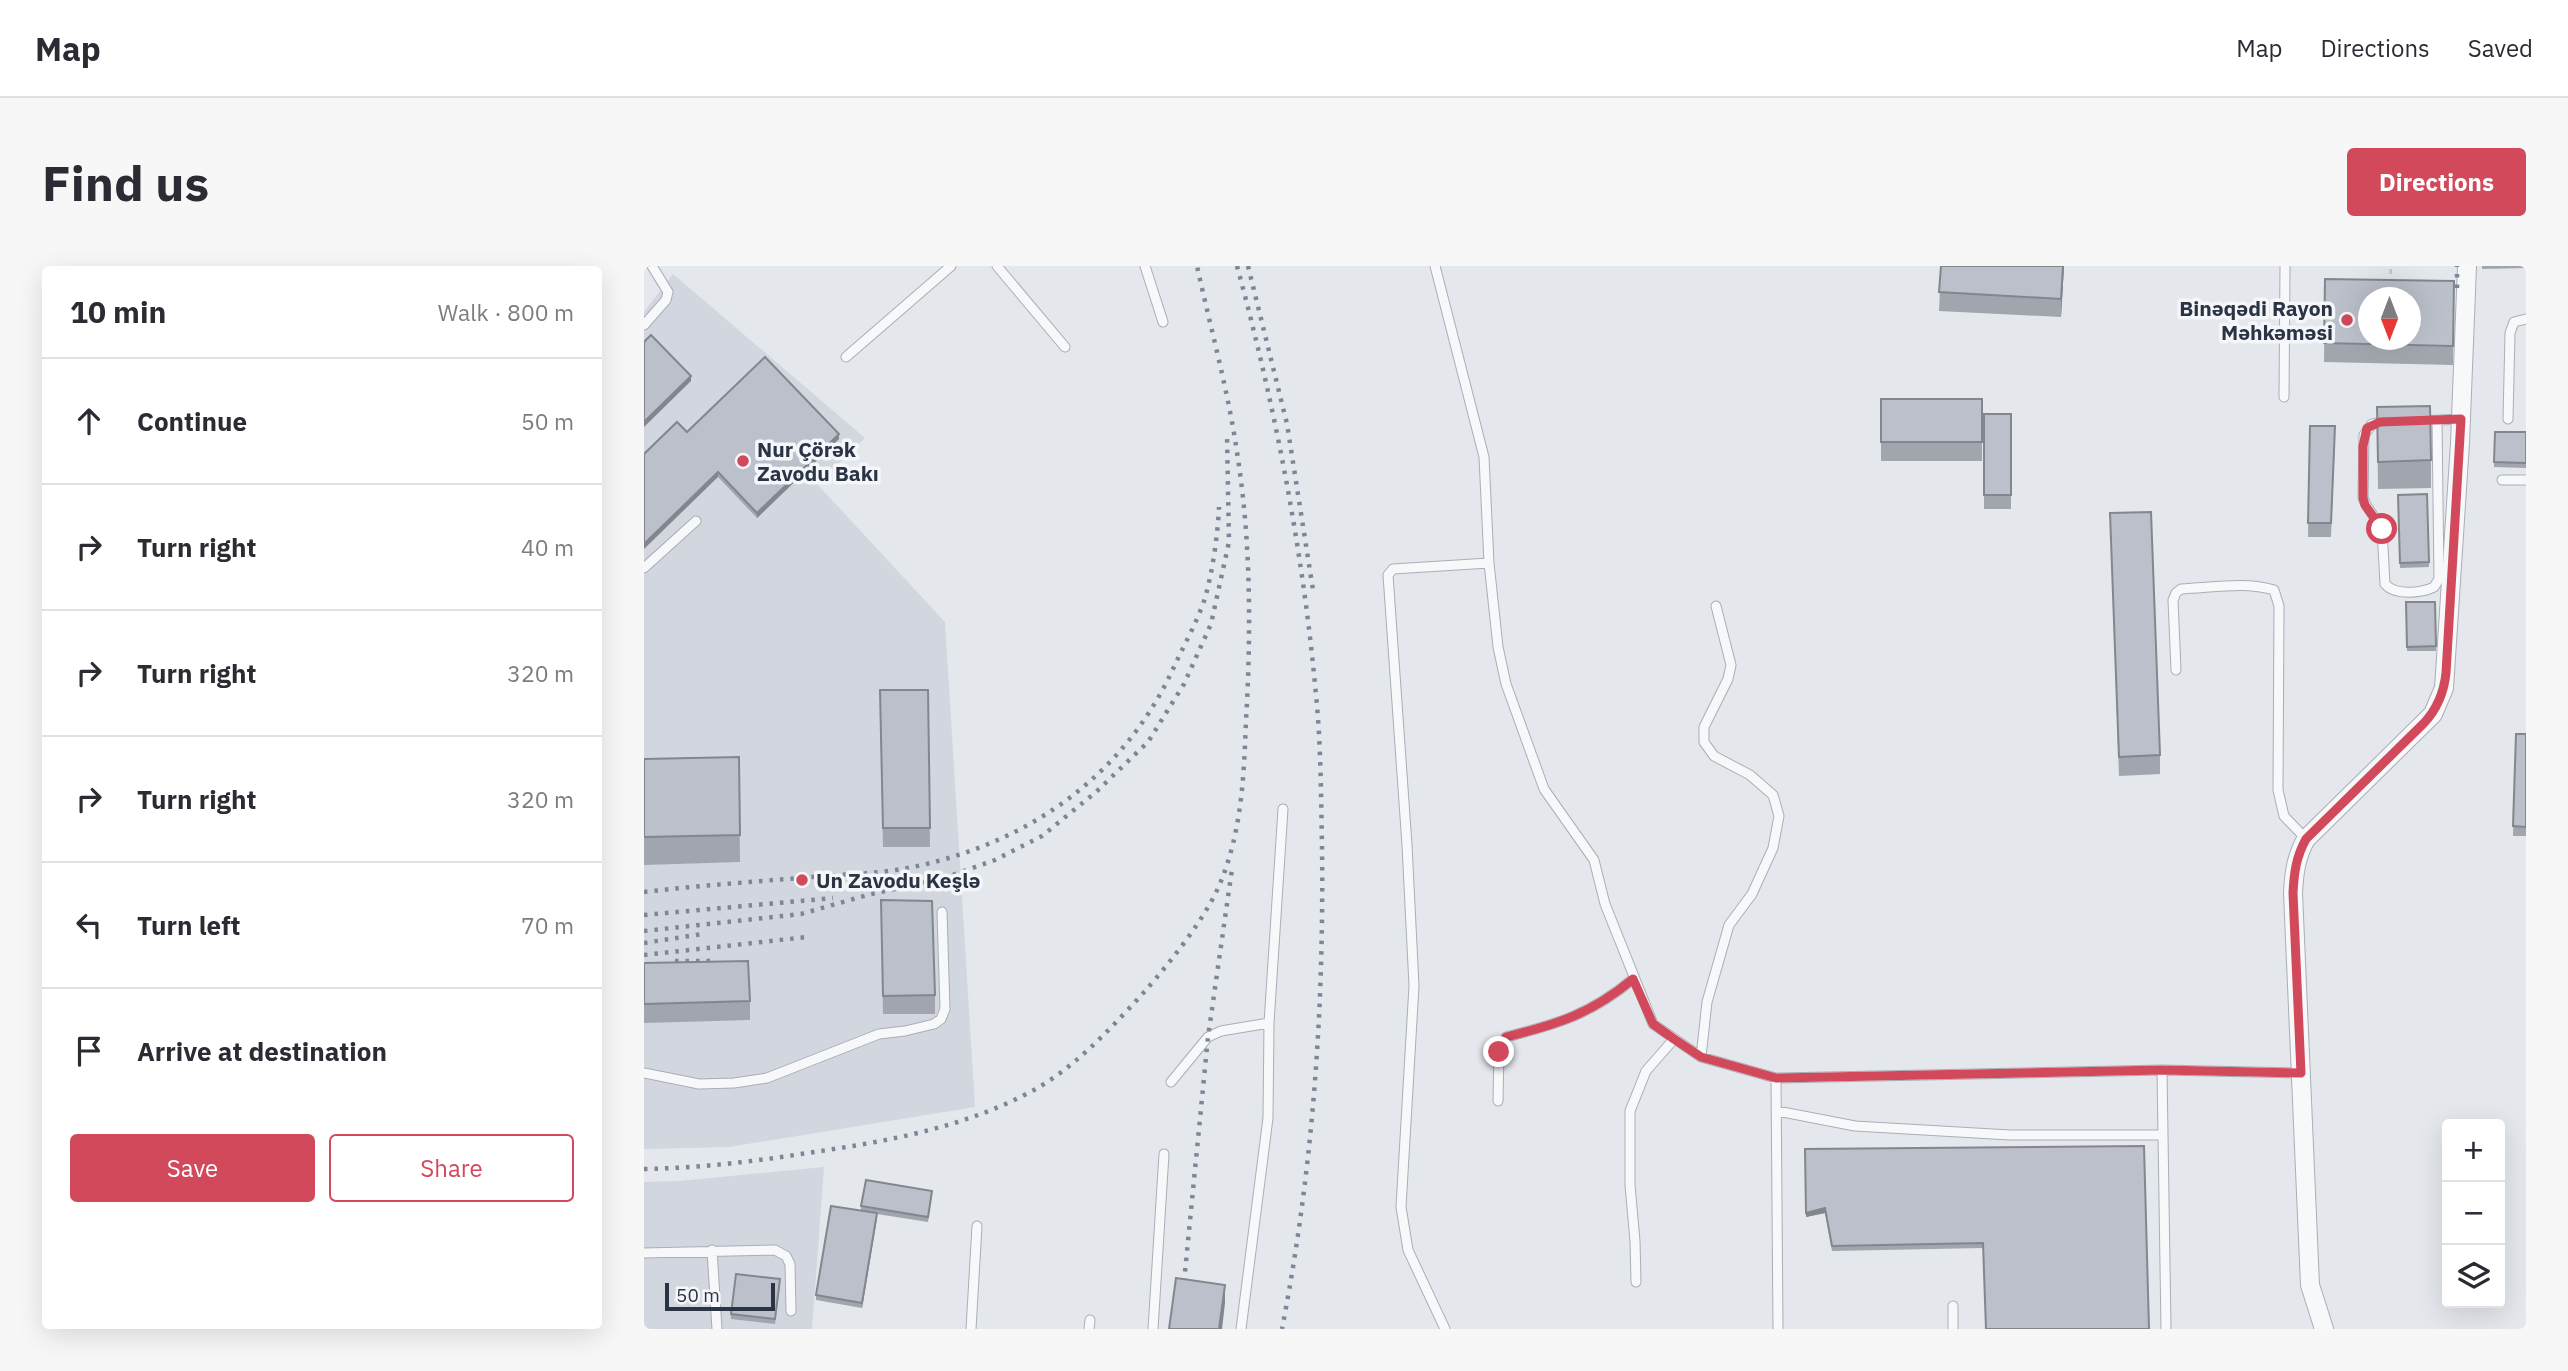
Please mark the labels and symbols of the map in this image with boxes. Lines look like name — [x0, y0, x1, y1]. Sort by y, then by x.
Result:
north arrow — [2358, 287, 2421, 350]
place label: Binəqədi Rayon Məhkəməsi — [2179, 294, 2333, 346]
marker: Binəqədi Rayon Məhkəməsi — [2339, 312, 2355, 328]
place label: Nur Çörək Zavodu Bakı — [757, 435, 879, 487]
marker: Nur Çörək Zavodu Bakı — [735, 453, 751, 469]
route start — [2366, 513, 2397, 544]
place label: Un Zavodu Keşlə — [816, 866, 981, 894]
marker: Un Zavodu Keşlə — [794, 872, 810, 888]
route end — [1483, 1036, 1514, 1067]
scale bar — [665, 1280, 775, 1312]

